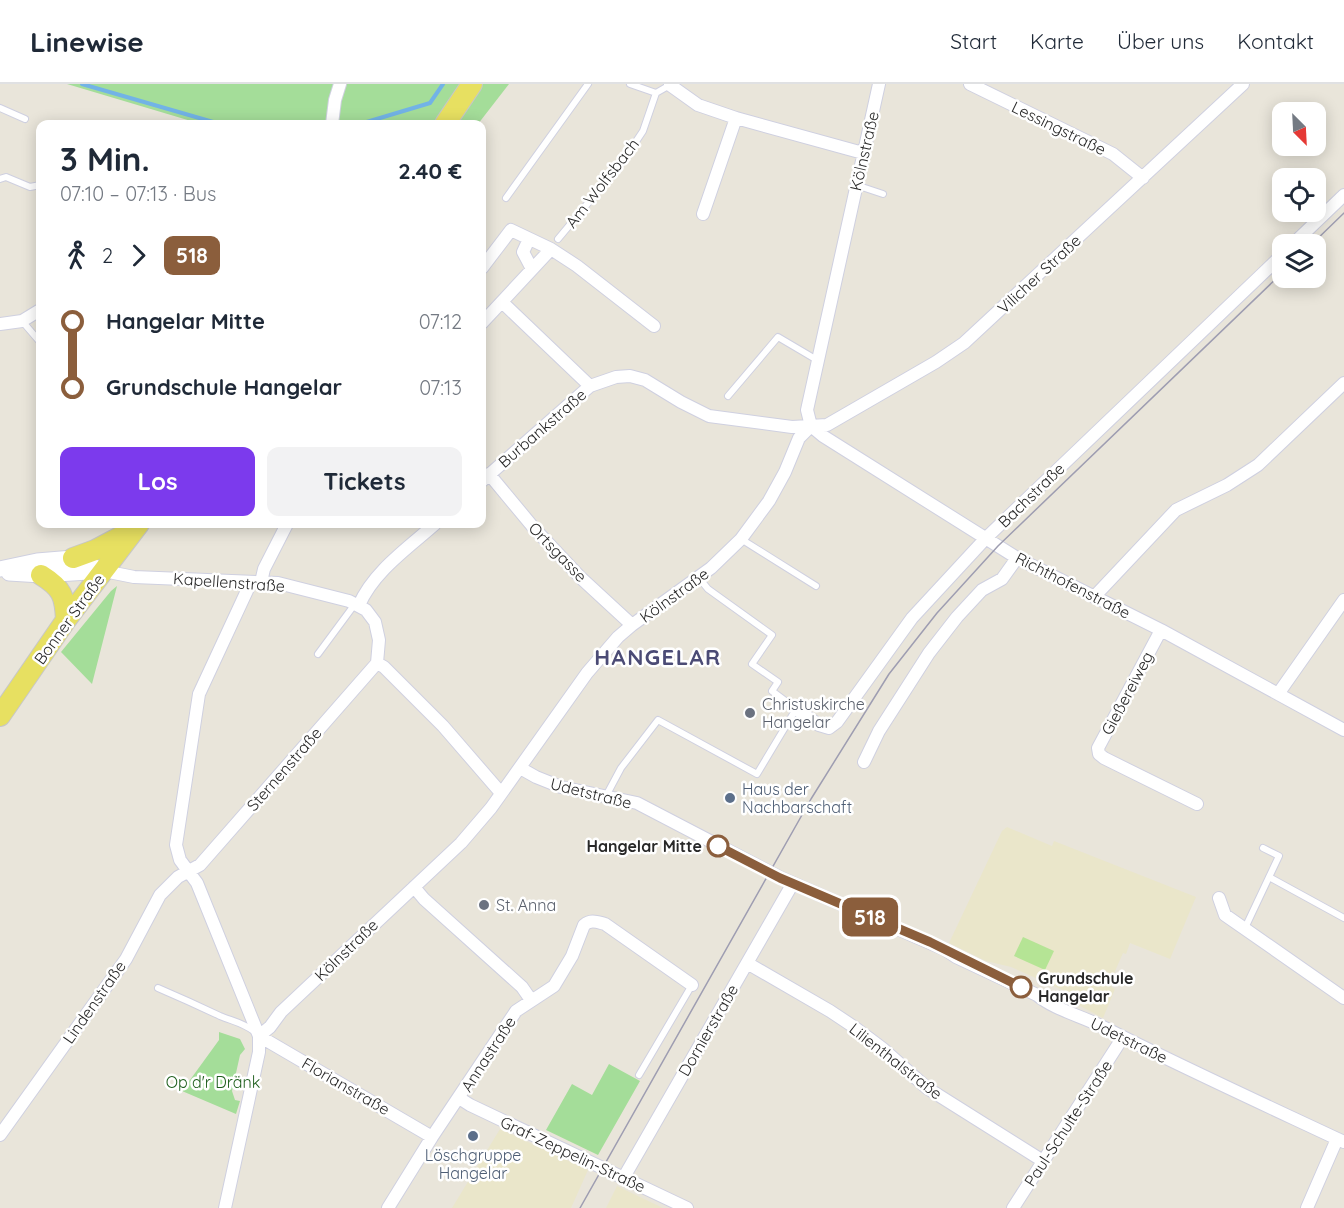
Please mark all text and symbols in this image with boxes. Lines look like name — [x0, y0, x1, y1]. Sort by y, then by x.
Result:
text: Linewise — [30, 24, 144, 59]
text: Start — [950, 28, 997, 54]
text: Karte — [1030, 28, 1084, 54]
text: Über uns — [1117, 28, 1204, 54]
text: Kontakt — [1237, 28, 1314, 54]
street label: Lessingstraße — [1009, 97, 1109, 159]
north arrow — [1272, 102, 1326, 156]
map controls — [1272, 102, 1326, 288]
street label: Kölnstraße — [845, 109, 883, 193]
street label: Am Wolfsbach — [561, 134, 643, 232]
text: 3 Min. — [60, 138, 150, 179]
text: 2.40 € — [398, 157, 462, 185]
button: locate — [1272, 168, 1326, 222]
text: 07:10 – 07:13 · Bus — [60, 181, 217, 206]
street label: Vilicher Straße — [993, 230, 1085, 318]
button: layers — [1272, 234, 1326, 288]
icon: walk — [60, 239, 93, 272]
icon: forward — [122, 239, 155, 272]
text: 518 — [176, 242, 208, 268]
text: 2 — [102, 243, 113, 268]
text: Hangelar Mitte — [106, 307, 265, 335]
text: 07:12 — [419, 309, 462, 334]
text: Grundschule Hangelar — [106, 373, 342, 401]
text: 07:13 — [419, 375, 462, 400]
street label: Burbankstraße — [494, 384, 590, 472]
button: Los — [60, 447, 255, 516]
button: Tickets — [267, 447, 462, 516]
street label: Bachstraße — [994, 458, 1068, 532]
street label: Ortsgasse — [525, 518, 591, 586]
street label: Richthofenstraße — [1012, 547, 1134, 623]
street label: Kölnstraße — [635, 563, 713, 627]
street label: Kapellenstraße — [172, 568, 286, 596]
street label: Bonner Straße — [29, 570, 109, 668]
district label: HANGELAR — [594, 643, 722, 671]
street label: Gießereiweg — [1097, 648, 1157, 738]
place label: Christuskirche Hangelar — [762, 694, 865, 732]
marker: Christuskirche Hangelar — [743, 706, 757, 720]
street label: Sternenstraße — [242, 723, 326, 815]
street label: Udetstraße — [548, 773, 634, 813]
place label: Haus der Nachbarschaft — [742, 779, 852, 817]
marker: Haus der Nachbarschaft — [723, 791, 737, 805]
marker: Hangelar Mitte — [707, 835, 729, 857]
place label: Hangelar Mitte — [586, 836, 702, 856]
place label: St. Anna — [496, 895, 556, 915]
marker: St. Anna — [477, 898, 491, 912]
line badge: 518 — [836, 898, 904, 936]
text: 518 — [854, 904, 886, 930]
street label: Kölnstraße — [310, 915, 382, 985]
street label: Lindenstraße — [58, 957, 130, 1047]
place label: Grundschule Hangelar — [1038, 968, 1133, 1006]
marker: Grundschule Hangelar — [1010, 976, 1032, 998]
street label: Dornierstraße — [674, 981, 742, 1079]
street label: Annastraße — [456, 1013, 520, 1095]
street label: Udetstraße — [1087, 1013, 1171, 1067]
street label: Lilienthalstraße — [845, 1018, 947, 1104]
street label: Florianstraße — [299, 1053, 393, 1119]
street label: Paul-Schulte-Straße — [1020, 1056, 1116, 1190]
park label: Op d'r Dränk — [166, 1072, 260, 1092]
street label: Graf-Zeppelin-Straße — [497, 1112, 649, 1196]
marker: Löschgruppe Hangelar — [466, 1129, 480, 1143]
place label: Löschgruppe Hangelar — [425, 1145, 521, 1183]

